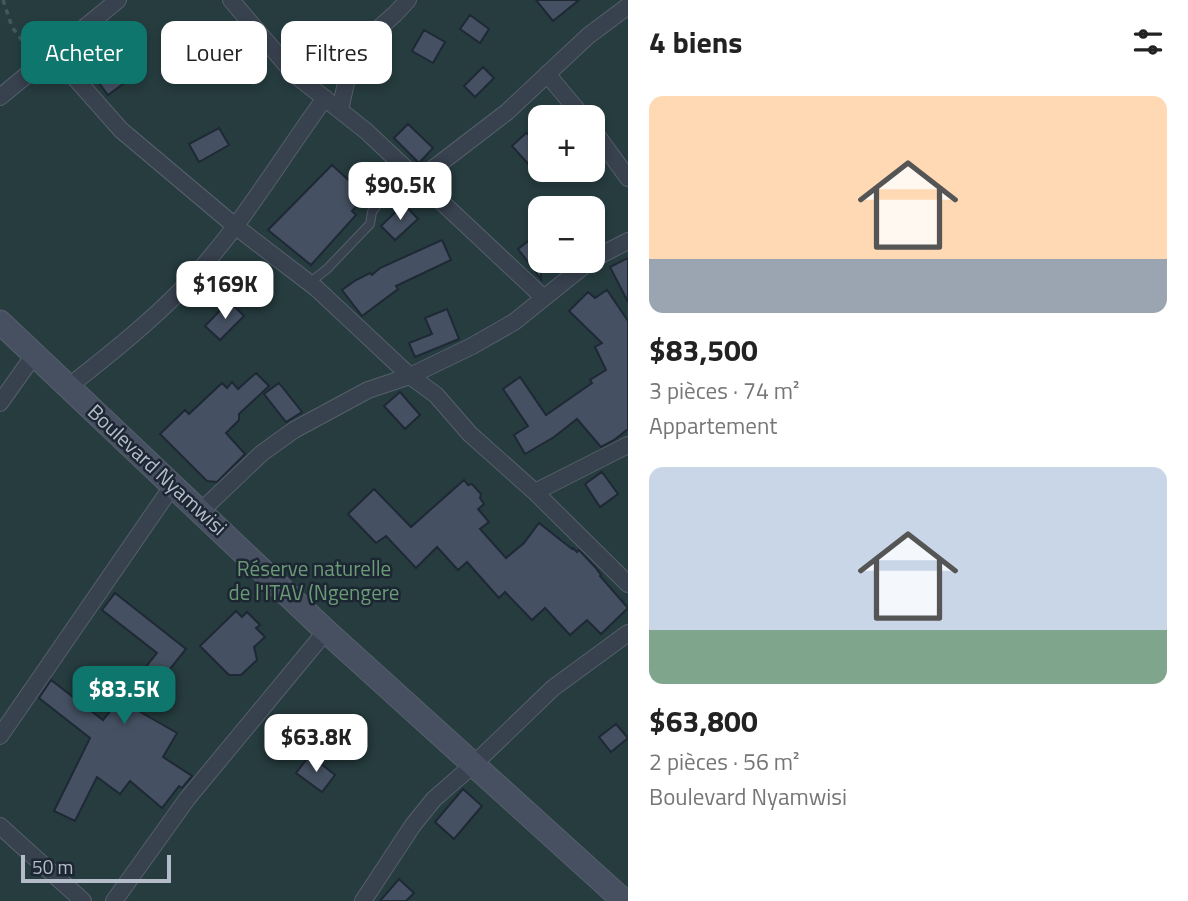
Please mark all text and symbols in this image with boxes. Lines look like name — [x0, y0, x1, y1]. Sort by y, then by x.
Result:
text: 4 biens — [649, 19, 743, 65]
chip: Acheter — [21, 21, 147, 84]
chip: Louer — [161, 21, 267, 84]
chip: Filtres — [281, 21, 392, 84]
icon: filters — [1129, 23, 1167, 61]
map controls — [528, 105, 605, 273]
button: + — [528, 105, 605, 182]
icon: home — [845, 142, 971, 268]
pin: $90.5K — [343, 162, 457, 222]
text: $90.5K — [364, 167, 436, 202]
button: − — [528, 196, 605, 273]
pin: $169K — [176, 262, 274, 321]
text: $169K — [192, 266, 258, 301]
text: $83,500 — [649, 327, 758, 373]
text: 3 pièces · 74 m² — [649, 373, 800, 408]
street label: Boulevard Nyamwisi — [81, 396, 235, 543]
text: Appartement — [649, 408, 777, 443]
icon: home — [845, 513, 971, 639]
park label: Réserve naturelle de l'ITAV (Ngengere — [229, 552, 399, 608]
pin: $83.5K — [67, 666, 181, 726]
text: $83.5K — [88, 671, 160, 706]
text: $63,800 — [649, 698, 758, 744]
pin: $63.8K — [259, 714, 373, 774]
text: $63.8K — [280, 719, 352, 754]
text: 2 pièces · 56 m² — [649, 744, 800, 779]
text: Boulevard Nyamwisi — [649, 779, 847, 814]
scale bar — [21, 852, 172, 884]
text: 50 m — [32, 852, 73, 881]

